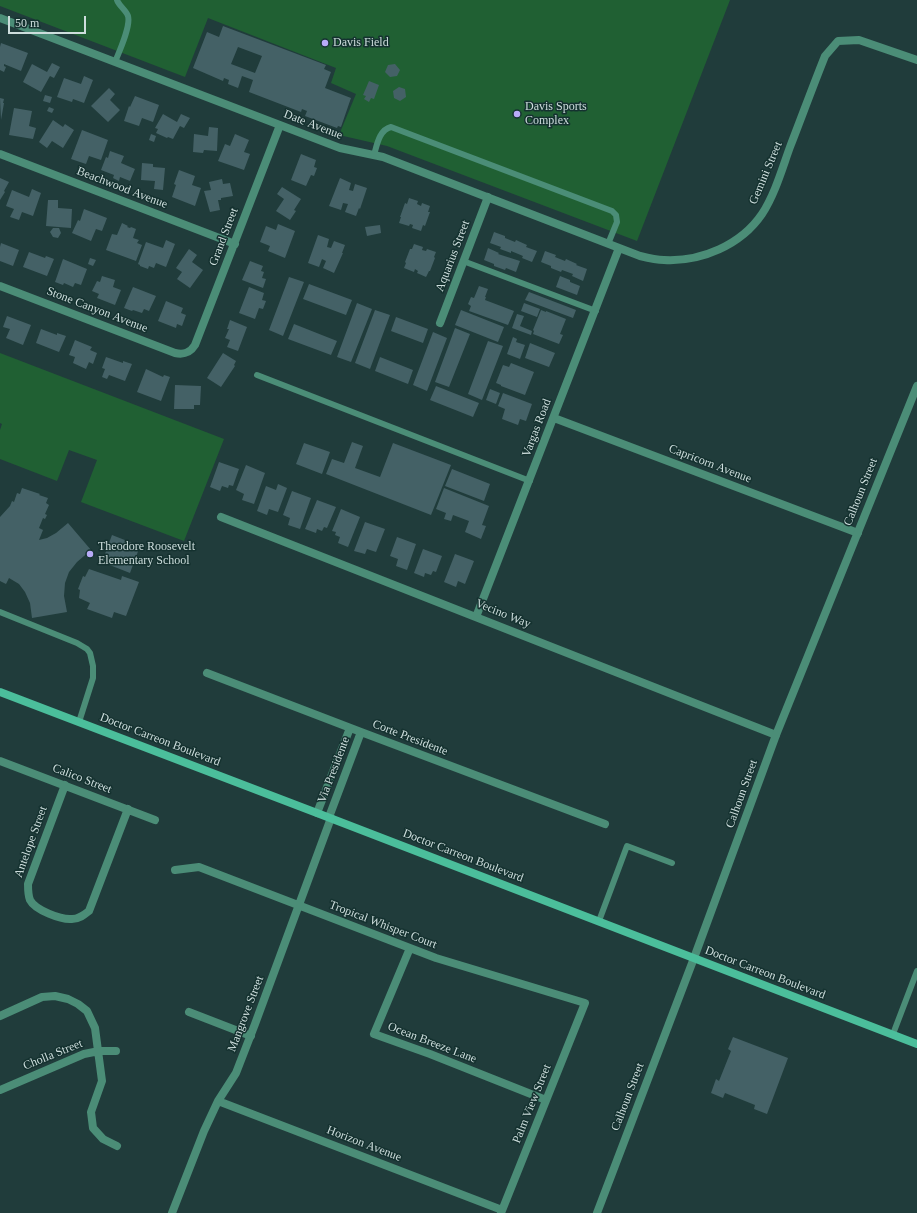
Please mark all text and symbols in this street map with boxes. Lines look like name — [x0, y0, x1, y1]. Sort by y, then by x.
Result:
scale bar — [10, 8, 88, 34]
text: 50 m — [15, 16, 39, 30]
place label: Davis Field — [333, 36, 389, 50]
marker: Davis Field — [320, 38, 330, 48]
place label: Davis Sports Complex — [525, 100, 587, 128]
street label: Date Avenue — [281, 107, 345, 143]
marker: Davis Sports Complex — [512, 109, 522, 119]
street label: Gemini Street — [746, 139, 786, 207]
street label: Beachwood Avenue — [75, 164, 169, 212]
street label: Grand Street — [206, 206, 242, 268]
street label: Aquarius Street — [433, 218, 473, 294]
street label: Stone Canyon Avenue — [44, 284, 150, 336]
street label: Vargas Road — [519, 397, 555, 459]
street label: Capricorn Avenue — [667, 442, 753, 486]
street label: Calhoun Street — [841, 456, 881, 528]
place label: Theodore Roosevelt Elementary School — [98, 540, 195, 568]
marker: Theodore Roosevelt Elementary School — [85, 549, 95, 559]
street label: Vecino Way — [473, 596, 533, 632]
street label: Doctor Carreon Boulevard — [98, 710, 222, 770]
street label: Corte Presidente — [370, 717, 450, 759]
street label: Via Presidente — [315, 735, 353, 805]
street label: Calhoun Street — [723, 758, 761, 830]
street label: Calico Street — [50, 761, 114, 797]
street label: Antelope Street — [11, 804, 51, 880]
street label: Doctor Carreon Boulevard — [401, 826, 525, 886]
street label: Tropical Whisper Court — [327, 898, 439, 952]
street label: Doctor Carreon Boulevard — [703, 943, 827, 1003]
street label: Mangrove Street — [225, 974, 267, 1054]
street label: Ocean Breeze Lane — [386, 1019, 478, 1067]
street label: Cholla Street — [21, 1037, 85, 1073]
street label: Calhoun Street — [608, 1061, 648, 1133]
street label: Palm View Street — [510, 1062, 554, 1146]
street label: Horizon Avenue — [325, 1123, 403, 1165]

